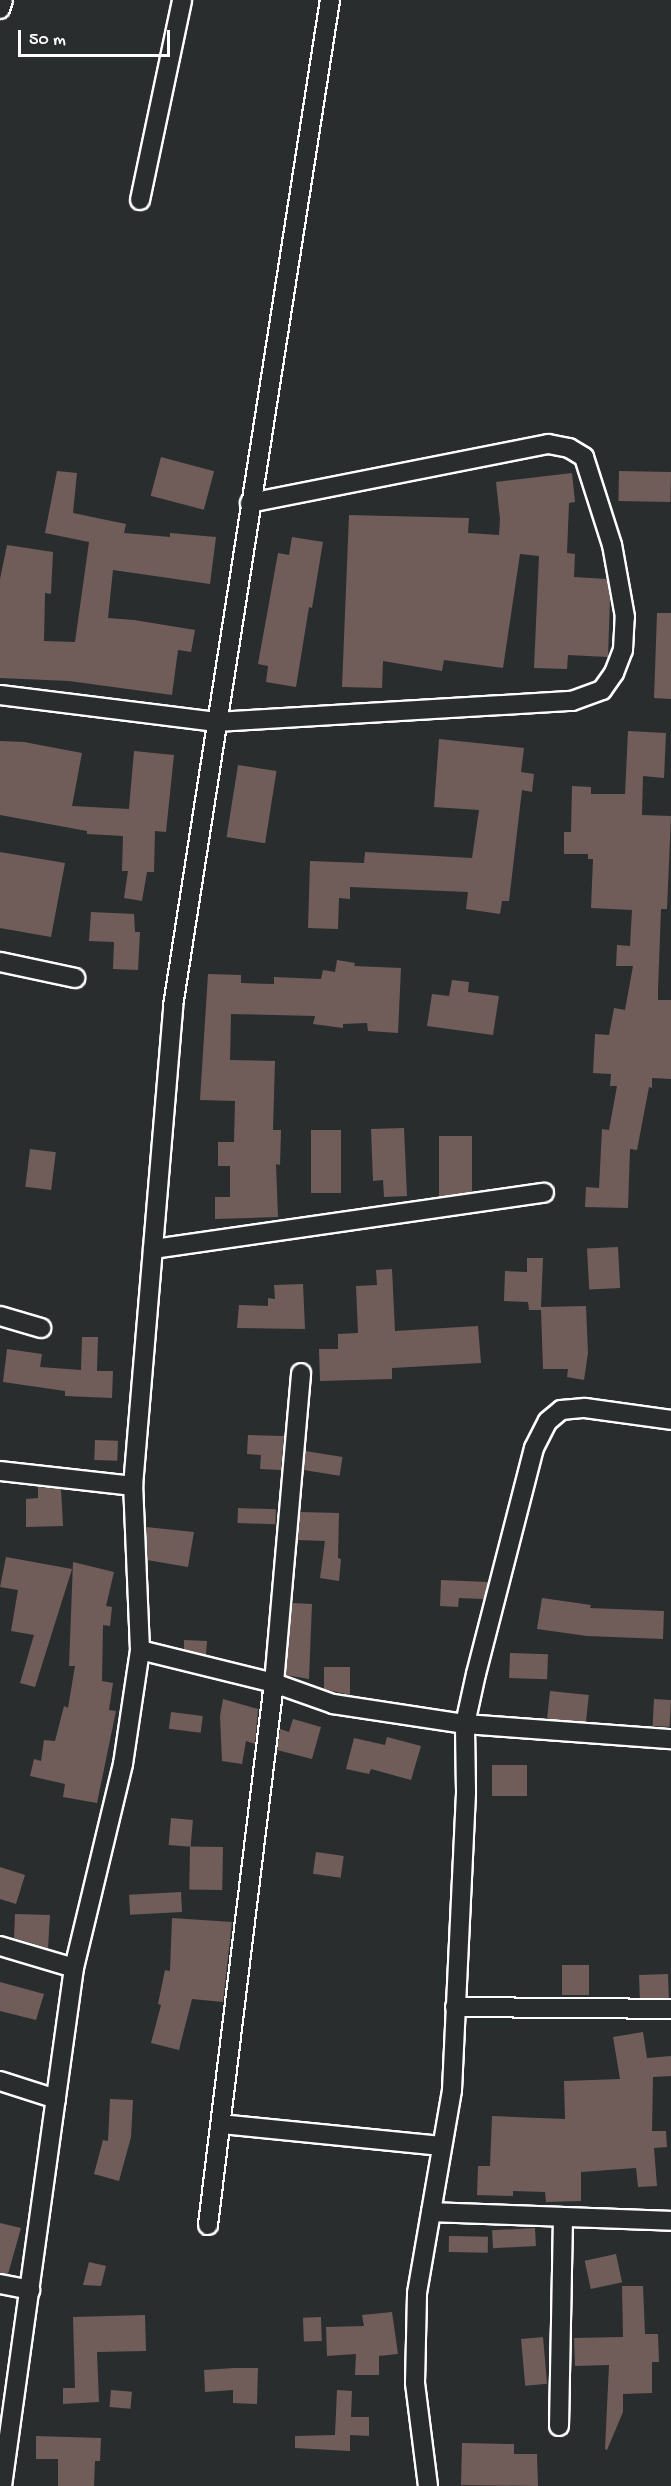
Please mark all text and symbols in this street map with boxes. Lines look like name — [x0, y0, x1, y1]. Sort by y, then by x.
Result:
scale bar — [21, 18, 172, 56]
text: 50 m — [29, 30, 66, 51]

